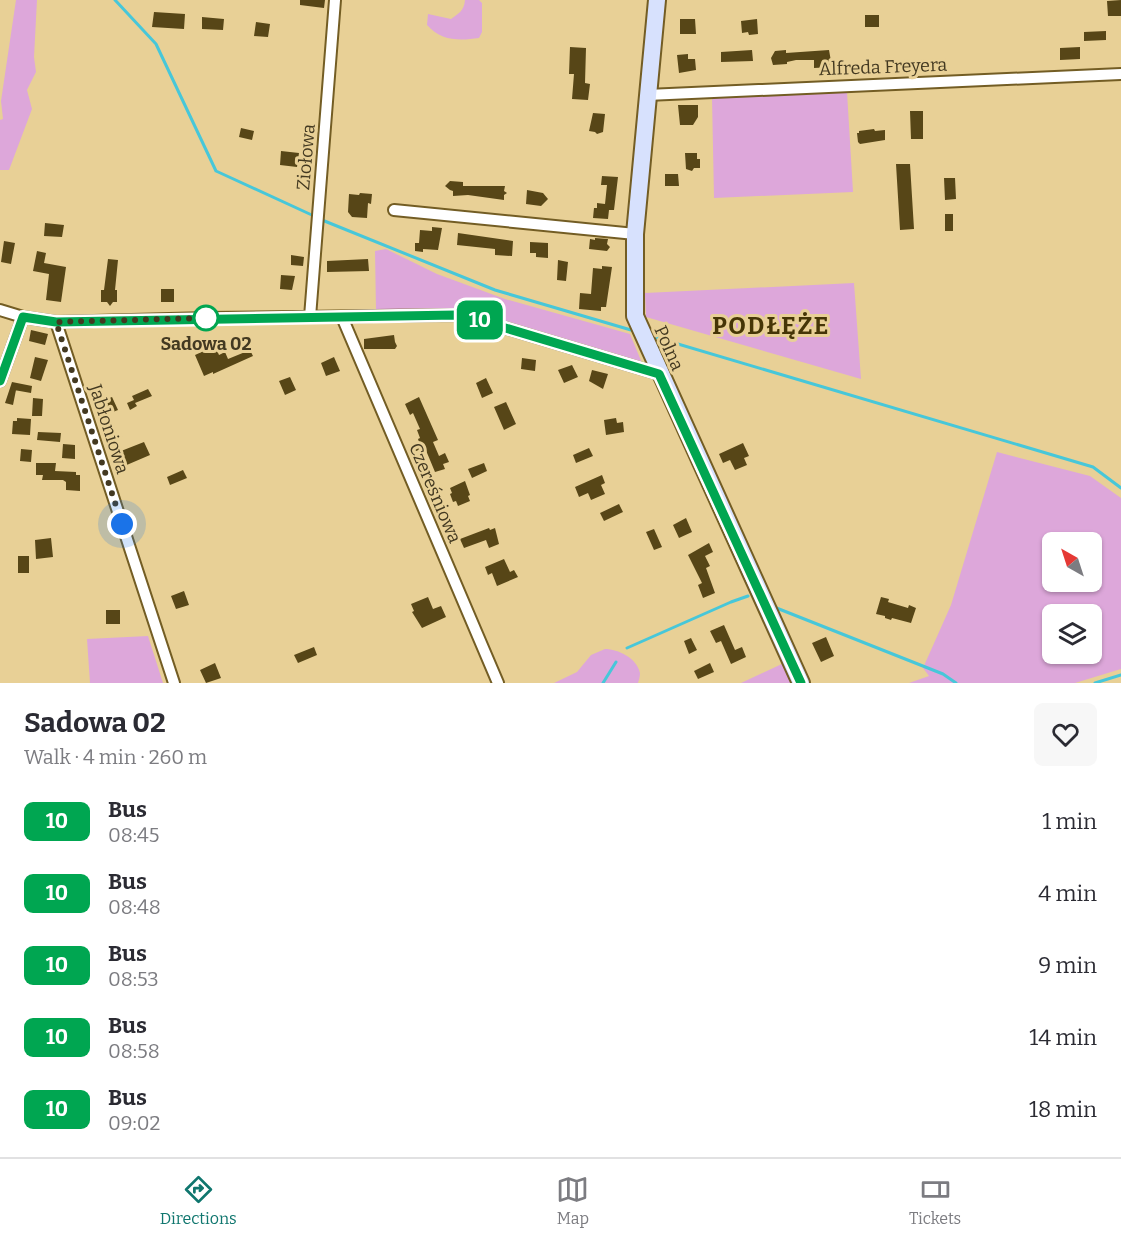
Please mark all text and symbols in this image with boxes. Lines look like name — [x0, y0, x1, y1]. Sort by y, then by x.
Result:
street label: Alfreda Freyera — [818, 54, 948, 80]
street label: Ziołowa — [292, 123, 320, 191]
line badge: 10 — [453, 300, 507, 340]
marker: Sadowa 02 — [193, 305, 219, 331]
text: 10 — [469, 307, 491, 333]
district label: PODŁĘŻE — [712, 312, 830, 340]
street label: Polna — [649, 322, 689, 374]
place label: Sadowa 02 — [160, 333, 252, 355]
street label: Jabłoniowa — [84, 380, 134, 477]
street label: Czereśniowa — [404, 440, 466, 546]
your location — [107, 509, 137, 539]
north arrow — [1042, 532, 1102, 592]
map controls — [1042, 532, 1102, 664]
button: layers — [1042, 604, 1102, 664]
button: heart — [1034, 703, 1097, 766]
text: Sadowa 02 — [24, 706, 166, 739]
text: Walk · 4 min · 260 m — [24, 745, 207, 769]
text: Bus — [108, 796, 147, 823]
text: 10 — [46, 808, 68, 834]
text: 1 min — [1042, 808, 1097, 835]
text: 08:45 — [108, 823, 159, 847]
text: Bus — [108, 868, 147, 895]
text: 10 — [46, 880, 68, 906]
text: 4 min — [1038, 880, 1097, 907]
text: 08:48 — [108, 895, 161, 919]
text: Bus — [108, 940, 147, 967]
text: 10 — [46, 952, 68, 978]
text: 9 min — [1038, 952, 1097, 979]
text: 08:53 — [108, 967, 159, 991]
text: Bus — [108, 1012, 147, 1039]
text: 10 — [46, 1024, 68, 1050]
text: 14 min — [1029, 1024, 1097, 1051]
text: 08:58 — [108, 1039, 160, 1063]
text: Bus — [108, 1084, 147, 1111]
text: 10 — [46, 1096, 68, 1122]
text: 18 min — [1029, 1096, 1097, 1123]
text: 09:02 — [108, 1111, 160, 1135]
tab: Directions — [160, 1173, 237, 1228]
tab: Map — [556, 1173, 589, 1228]
tab: Tickets — [909, 1173, 961, 1228]

